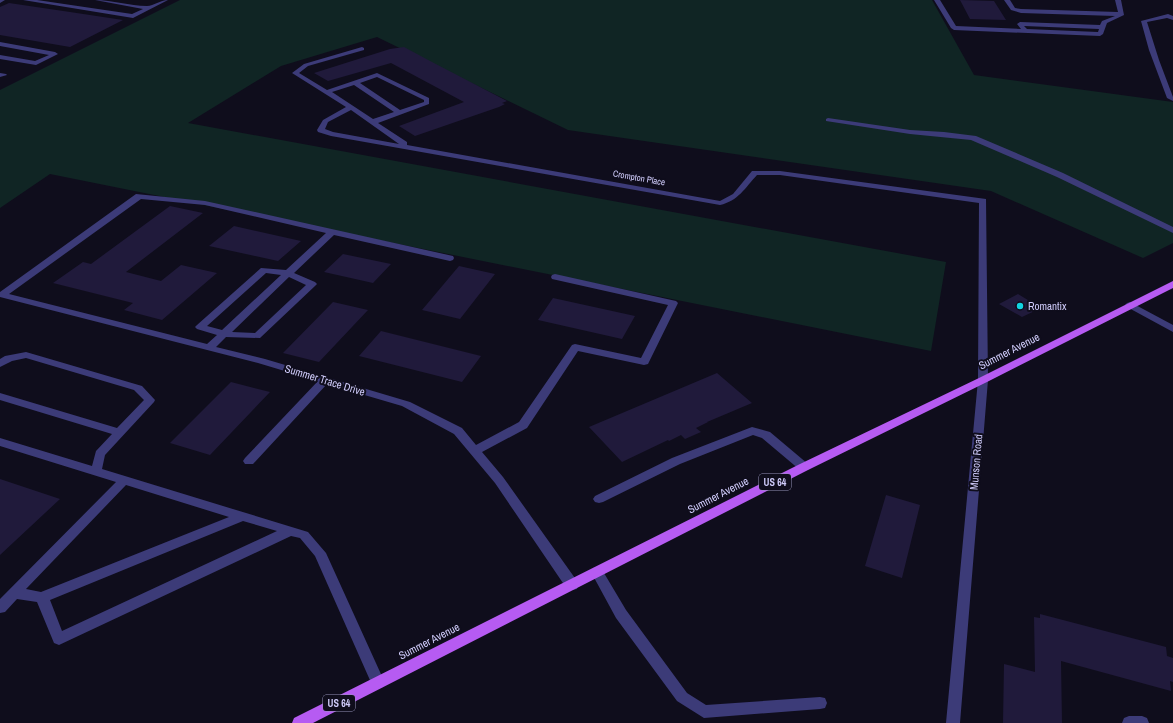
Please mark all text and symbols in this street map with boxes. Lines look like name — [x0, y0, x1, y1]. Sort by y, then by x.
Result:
street label: Crompton Place — [612, 167, 666, 189]
place label: Romantix — [1028, 299, 1067, 313]
marker: Romantix — [1015, 301, 1025, 311]
street label: Summer Avenue — [976, 330, 1042, 372]
street label: Summer Trace Drive — [283, 361, 367, 399]
street label: Munson Road — [967, 433, 985, 491]
street label: Summer Avenue — [685, 474, 751, 516]
road number: US 64 — [759, 474, 791, 490]
street label: Summer Avenue — [396, 620, 462, 662]
road number: US 64 — [323, 695, 355, 711]

